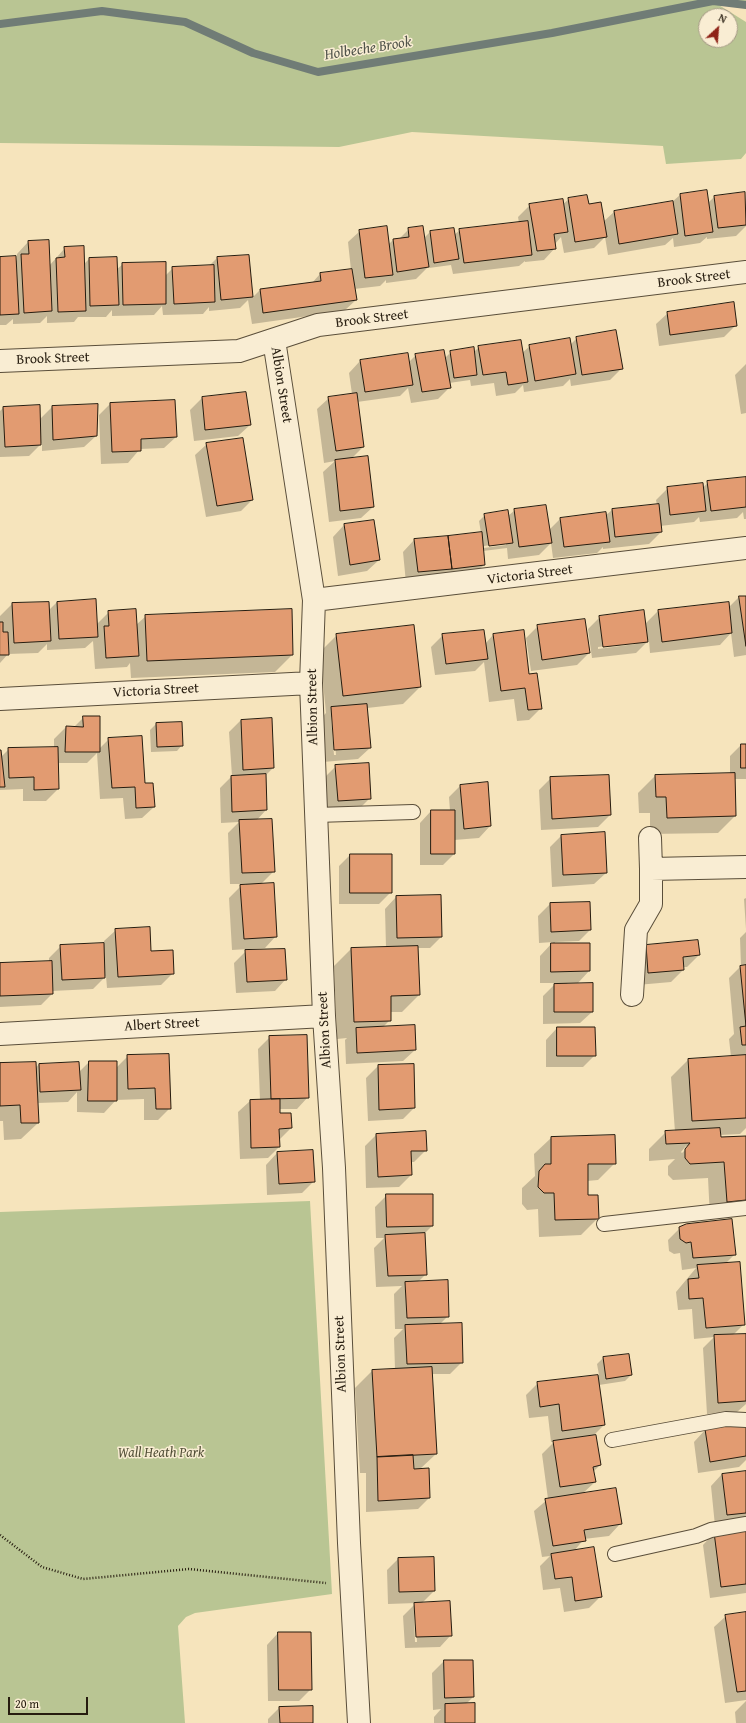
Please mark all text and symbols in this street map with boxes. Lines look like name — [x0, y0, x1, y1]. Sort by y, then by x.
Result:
north arrow — [698, 8, 738, 48]
text: N — [716, 9, 730, 27]
water label: Holbeche Brook — [323, 33, 413, 65]
street label: Brook Street — [657, 266, 731, 292]
street label: Brook Street — [335, 306, 409, 332]
street label: Albion Street — [267, 346, 295, 424]
street label: Brook Street — [16, 349, 90, 369]
street label: Victoria Street — [486, 561, 574, 589]
street label: Albion Street — [304, 668, 322, 746]
street label: Victoria Street — [113, 680, 199, 702]
street label: Albion Street — [315, 991, 335, 1069]
street label: Albert Street — [124, 1015, 200, 1035]
street label: Albion Street — [331, 1315, 351, 1393]
park label: Wall Heath Park — [118, 1445, 204, 1461]
scale bar — [10, 1689, 90, 1715]
text: 20 m — [15, 1695, 39, 1712]

